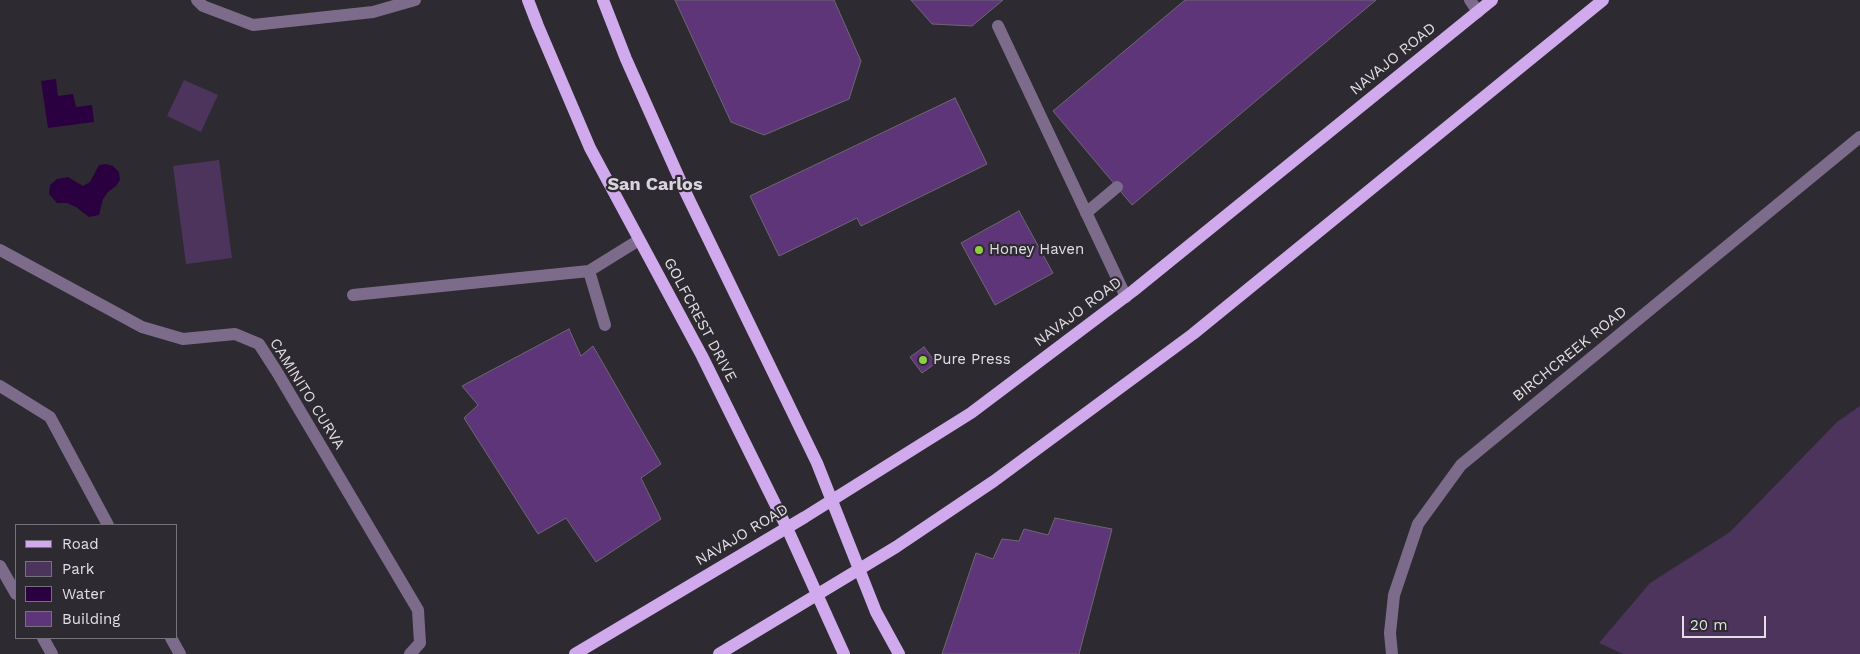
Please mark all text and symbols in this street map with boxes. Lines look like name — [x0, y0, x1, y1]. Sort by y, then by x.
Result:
street label: NAVAJO ROAD — [1347, 19, 1439, 99]
district label: San Carlos — [608, 174, 702, 196]
place label: Honey Haven — [989, 241, 1084, 259]
marker: Honey Haven — [973, 244, 985, 256]
street label: GOLFCREST DRIVE — [660, 255, 740, 385]
street label: NAVAJO ROAD — [1031, 273, 1125, 351]
street label: BIRCHCREEK ROAD — [1509, 303, 1631, 405]
street label: CAMINITO CURVA — [266, 335, 348, 453]
place label: Pure Press — [933, 351, 1011, 369]
marker: Pure Press — [917, 354, 929, 366]
street label: NAVAJO ROAD — [692, 500, 792, 570]
legend — [15, 524, 178, 639]
text: Road — [62, 535, 99, 553]
text: Park — [62, 560, 94, 578]
text: Water — [62, 585, 105, 603]
scale bar — [1685, 606, 1769, 638]
text: Building — [62, 610, 120, 628]
text: 20 m — [1690, 616, 1728, 634]

